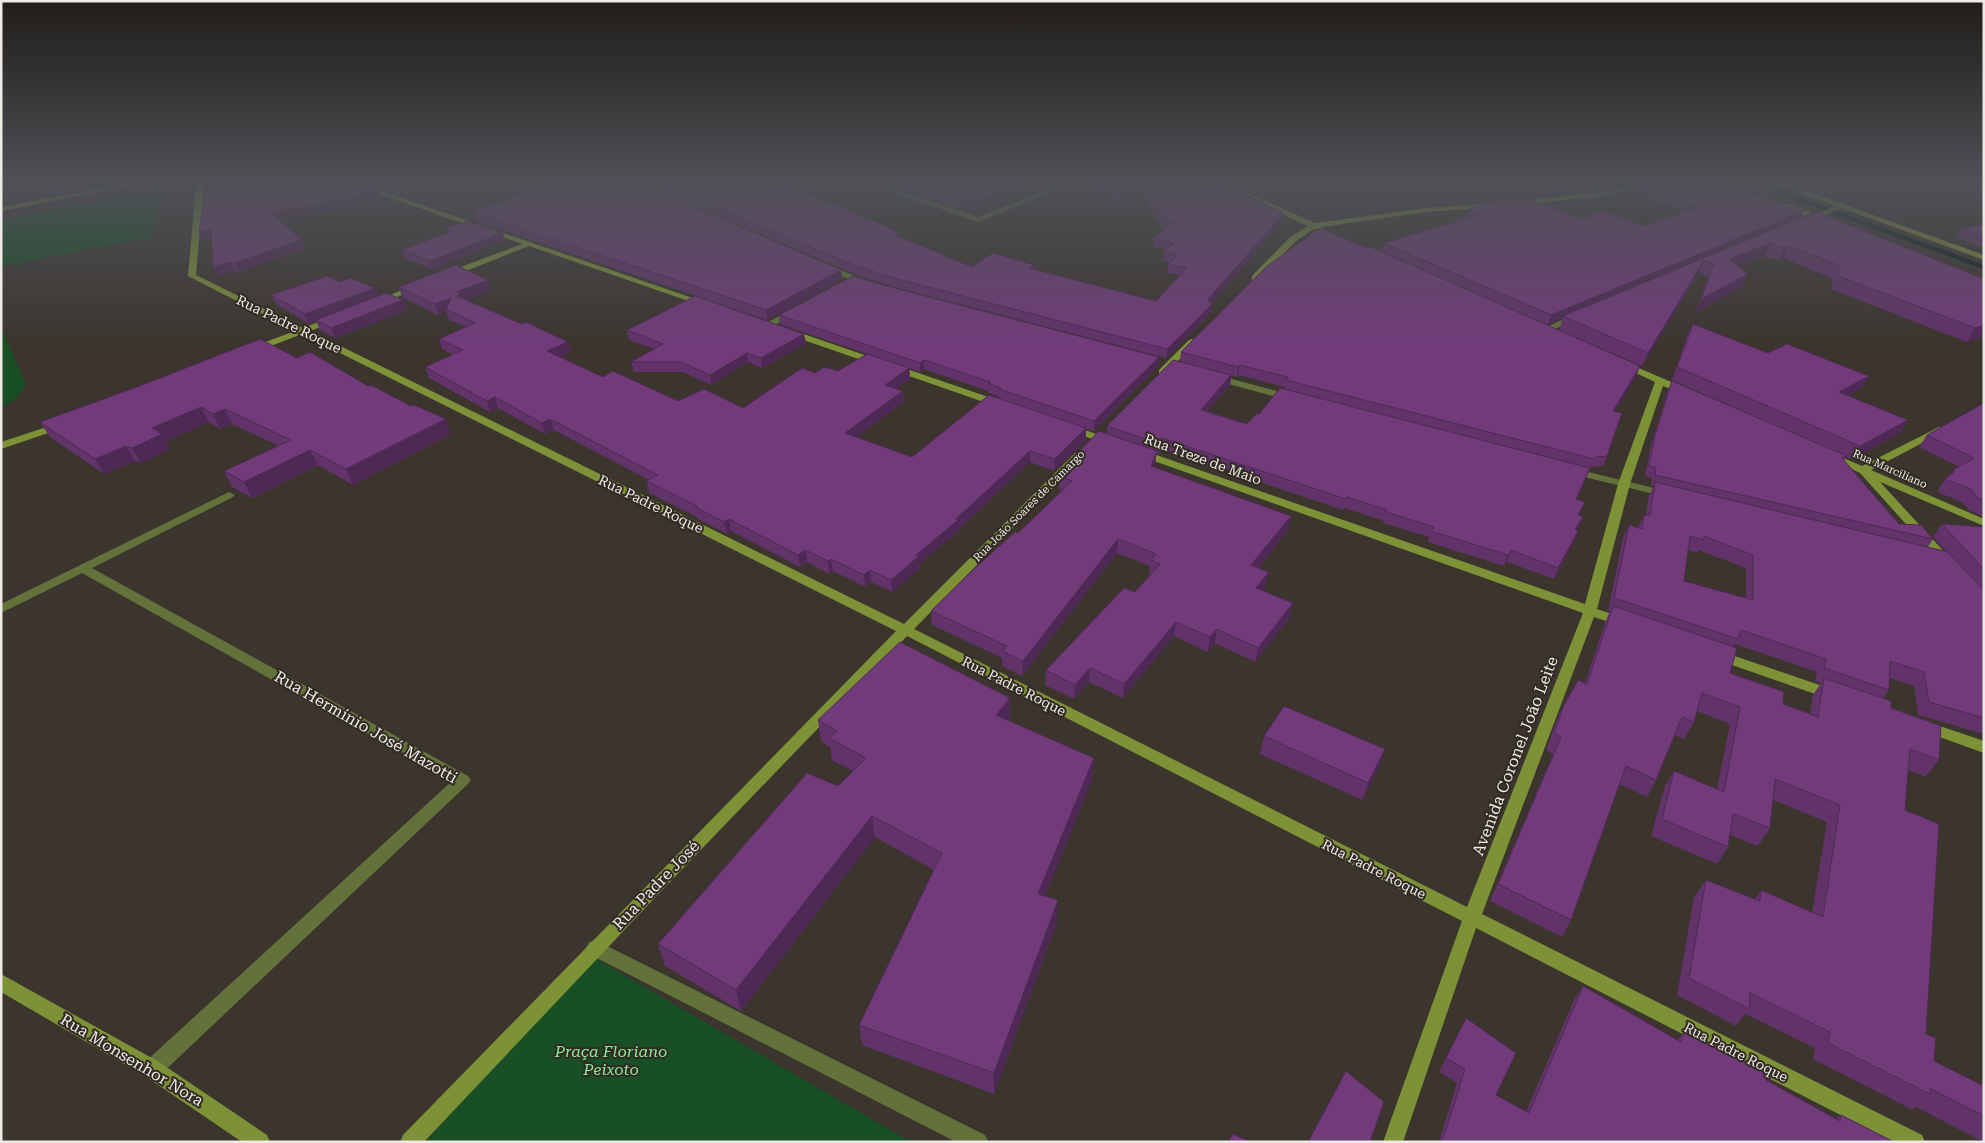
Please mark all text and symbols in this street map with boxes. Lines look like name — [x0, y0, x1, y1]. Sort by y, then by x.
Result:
street label: Rua Padre Roque — [234, 292, 344, 356]
street label: Rua Treze de Maio — [1142, 430, 1264, 488]
street label: Rua João Soares de Camargo — [971, 447, 1088, 564]
street label: Rua Marciliano — [1851, 447, 1929, 491]
street label: Rua Padre Roque — [596, 472, 706, 536]
street label: Rua Padre Roque — [959, 653, 1069, 719]
street label: Avenida Coronel João Leite — [1468, 654, 1562, 858]
street label: Rua Hermínio José Mazotti — [271, 667, 461, 787]
street label: Rua Padre José — [609, 836, 703, 933]
street label: Rua Padre Roque — [1319, 836, 1429, 902]
street label: Rua Monsenhor Nora — [57, 1010, 207, 1110]
street label: Rua Padre Roque — [1681, 1019, 1791, 1085]
park label: Praça Floriano Peixoto — [554, 1042, 667, 1079]

